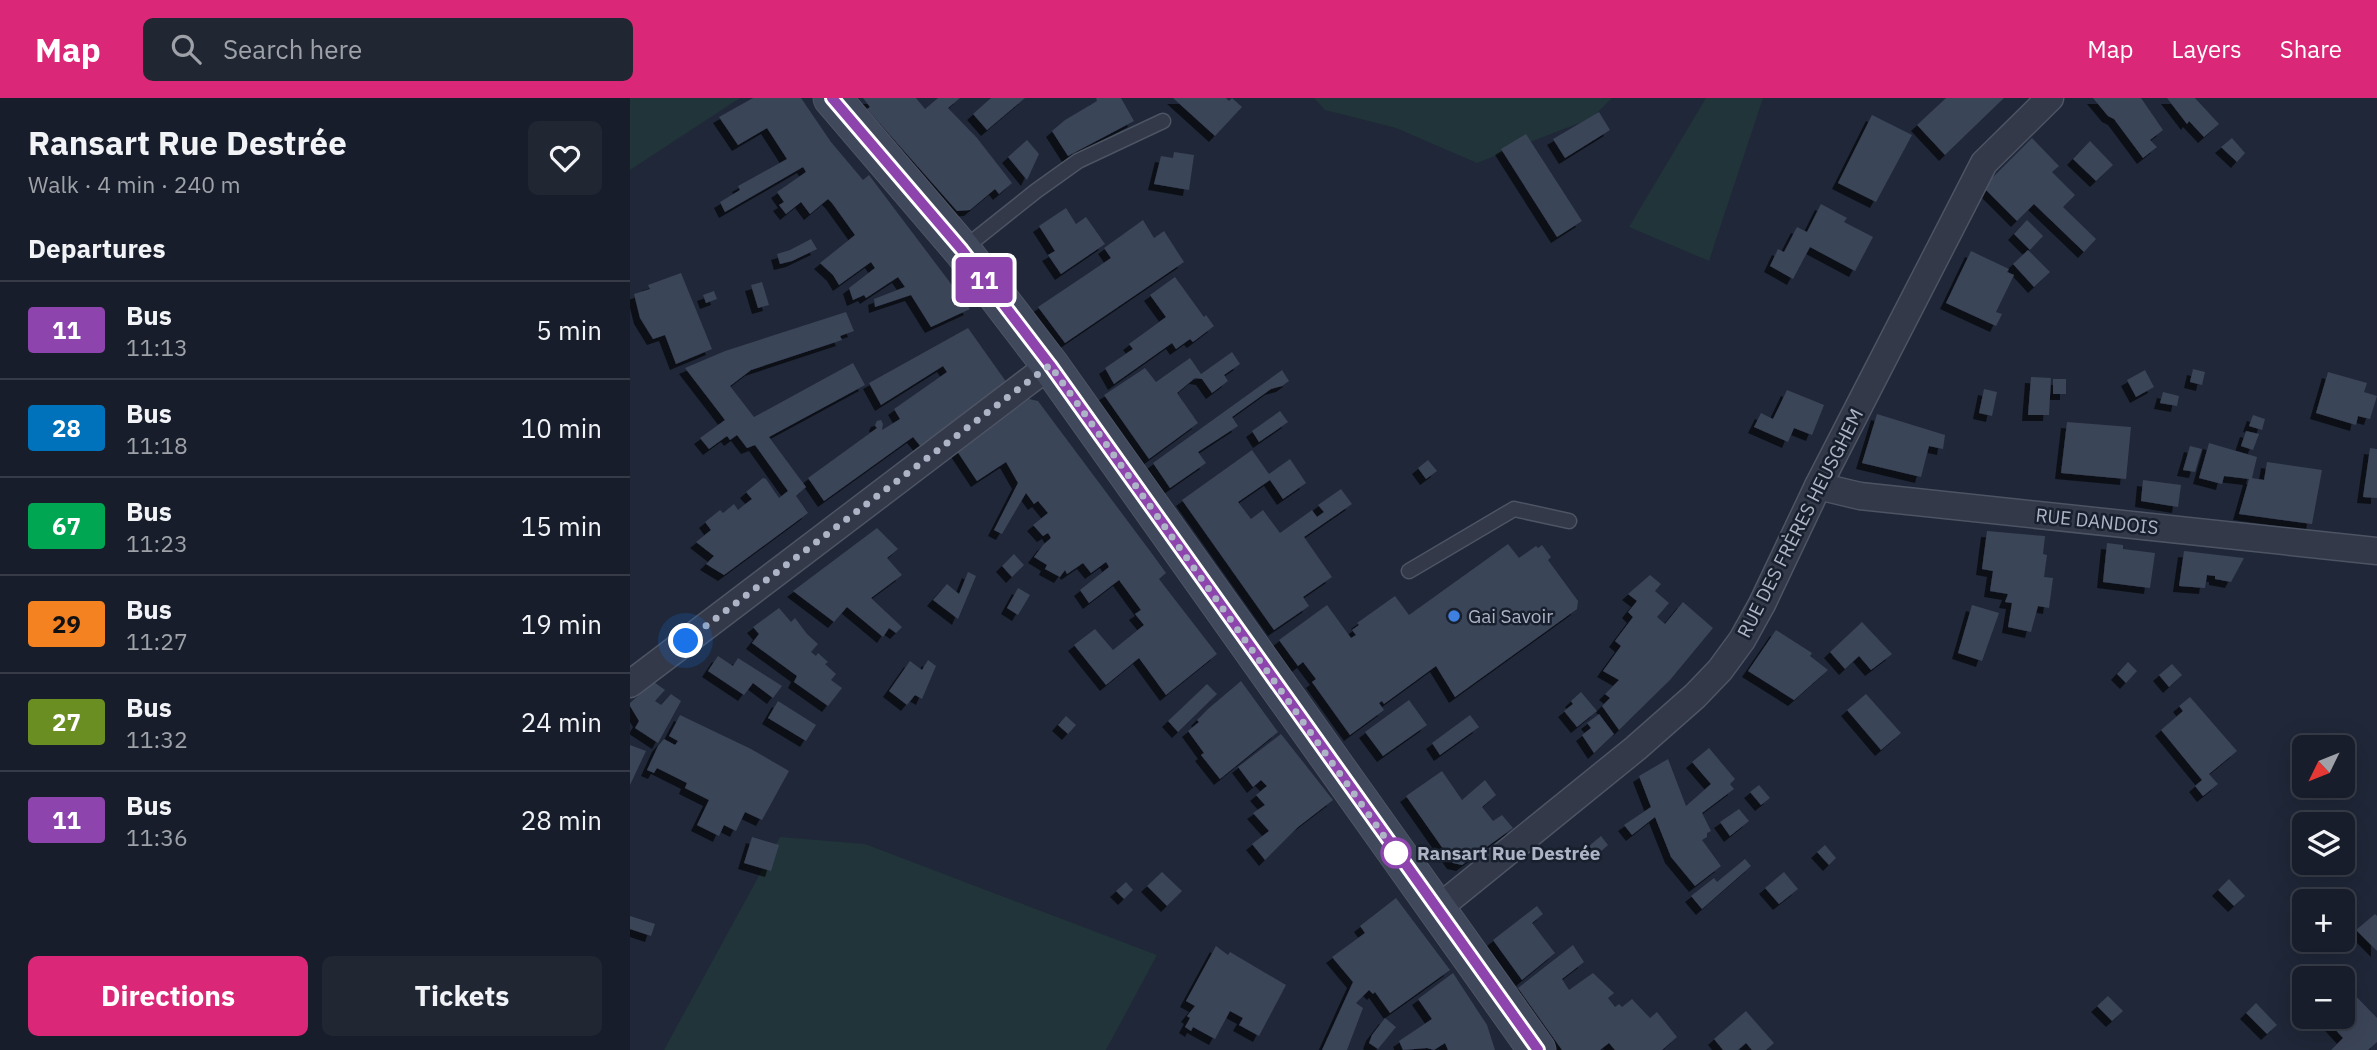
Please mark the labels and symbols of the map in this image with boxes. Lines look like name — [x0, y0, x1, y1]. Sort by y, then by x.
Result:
line badge: 11 — [952, 257, 1016, 303]
street label: RUE DES FRÈRES HEUSGHEM — [1732, 404, 1868, 642]
street label: RUE DANDOIS — [2034, 503, 2160, 539]
place label: Gai Savoir — [1468, 604, 1553, 628]
marker: Gai Savoir — [1446, 608, 1462, 624]
your location — [668, 623, 703, 658]
north arrow — [2292, 735, 2356, 798]
marker: Ransart Rue Destrée — [1381, 838, 1411, 868]
place label: Ransart Rue Destrée — [1417, 841, 1601, 865]

